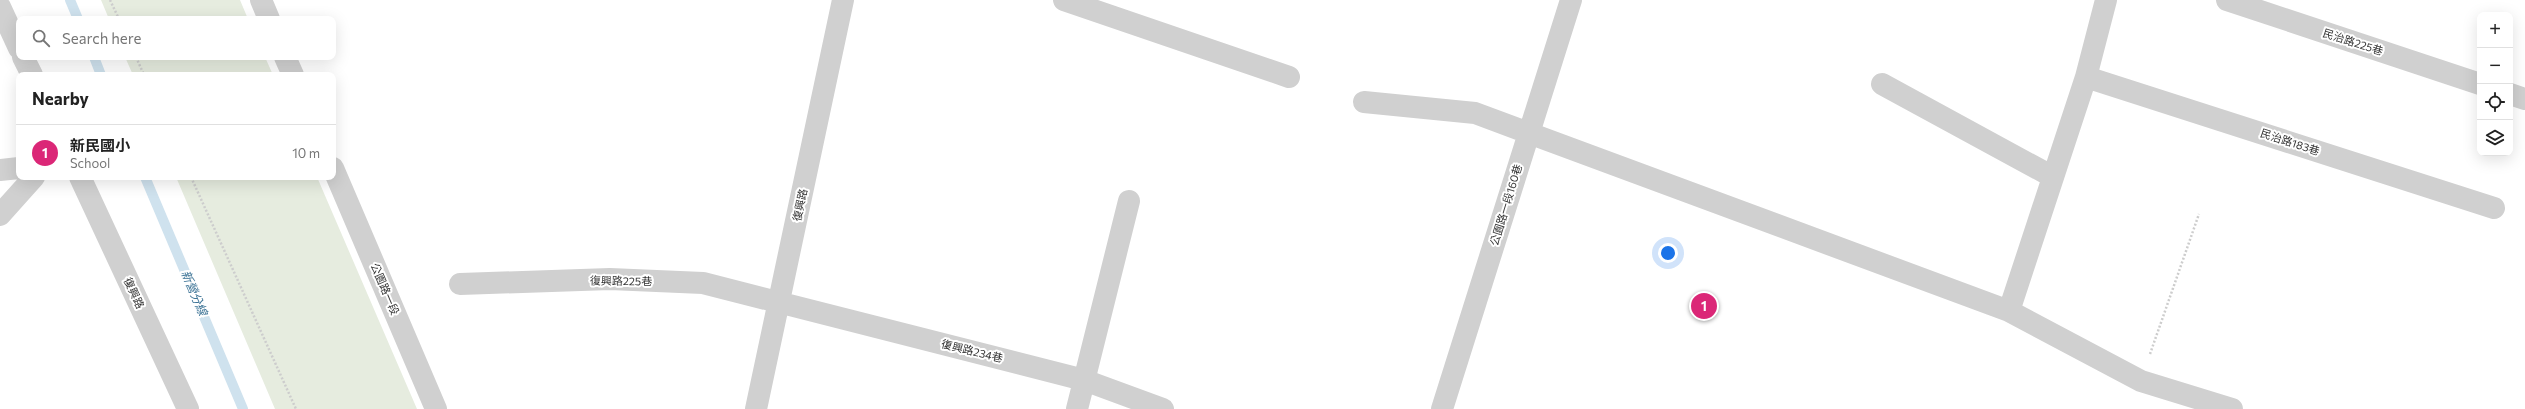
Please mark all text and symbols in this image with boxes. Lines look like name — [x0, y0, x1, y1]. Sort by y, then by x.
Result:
map controls — [2477, 12, 2513, 156]
button: + — [2477, 12, 2513, 48]
search box — [16, 16, 336, 60]
street label: 民治路225巷 — [2321, 26, 2385, 57]
icon: search — [30, 27, 52, 49]
text: Search here — [62, 29, 141, 47]
button: − — [2477, 48, 2513, 84]
button: locate — [2477, 84, 2513, 120]
text: Nearby — [32, 88, 89, 109]
button: layers — [2477, 120, 2513, 156]
street label: 民治路183巷 — [2259, 126, 2321, 157]
text: 新民國小 — [70, 136, 130, 154]
text: 1 — [42, 145, 48, 161]
text: 10 m — [292, 145, 320, 161]
text: School — [70, 155, 110, 171]
street label: 公園路一段160巷 — [1487, 163, 1524, 247]
street label: 復興路 — [790, 187, 809, 222]
your location — [1658, 243, 1678, 263]
street label: 公園路一段 — [369, 261, 402, 317]
water label: 新營分線 — [179, 268, 212, 319]
street label: 復興路225巷 — [590, 273, 652, 288]
street label: 復興路 — [122, 275, 147, 310]
pin: 1 — [1691, 291, 1717, 321]
street label: 復興路234巷 — [940, 337, 1004, 364]

